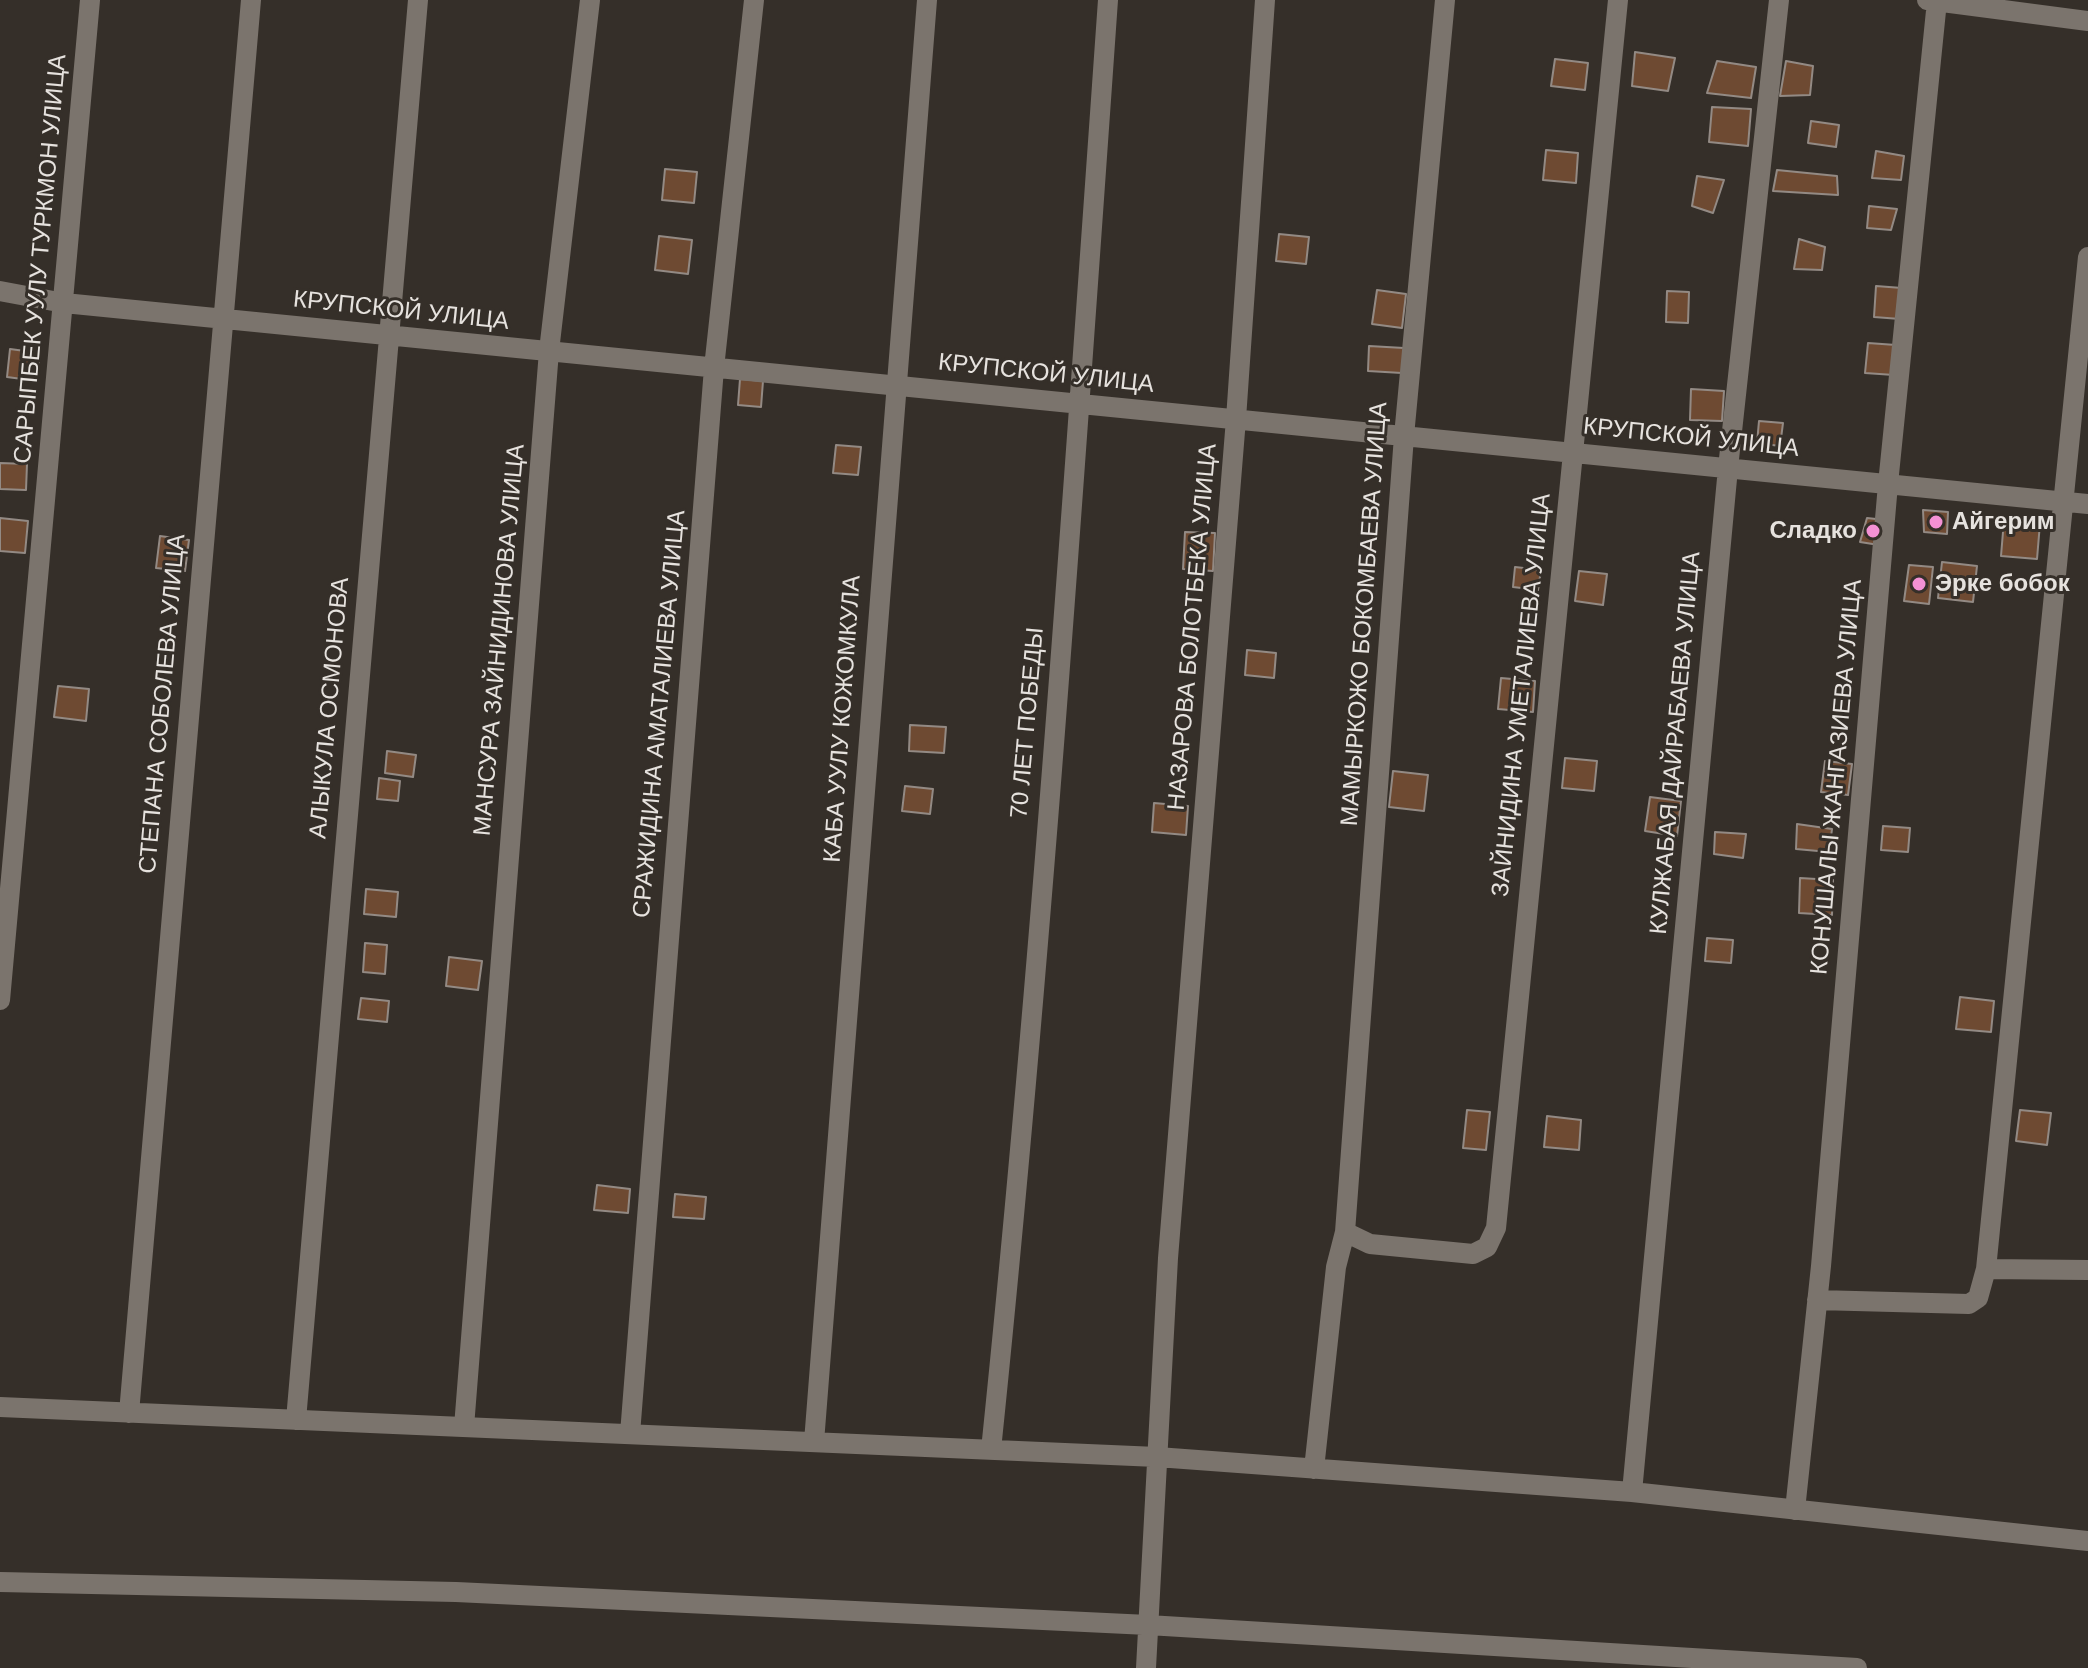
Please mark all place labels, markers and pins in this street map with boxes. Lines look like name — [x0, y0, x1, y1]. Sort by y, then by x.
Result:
place label: Айгерим — [1952, 508, 2055, 536]
marker: Айгерим — [1927, 513, 1945, 531]
place label: Сладко — [1769, 517, 1857, 545]
marker: Сладко — [1864, 522, 1882, 540]
place label: Эрке бобок — [1935, 570, 2070, 598]
marker: Эрке бобок — [1910, 575, 1928, 593]

